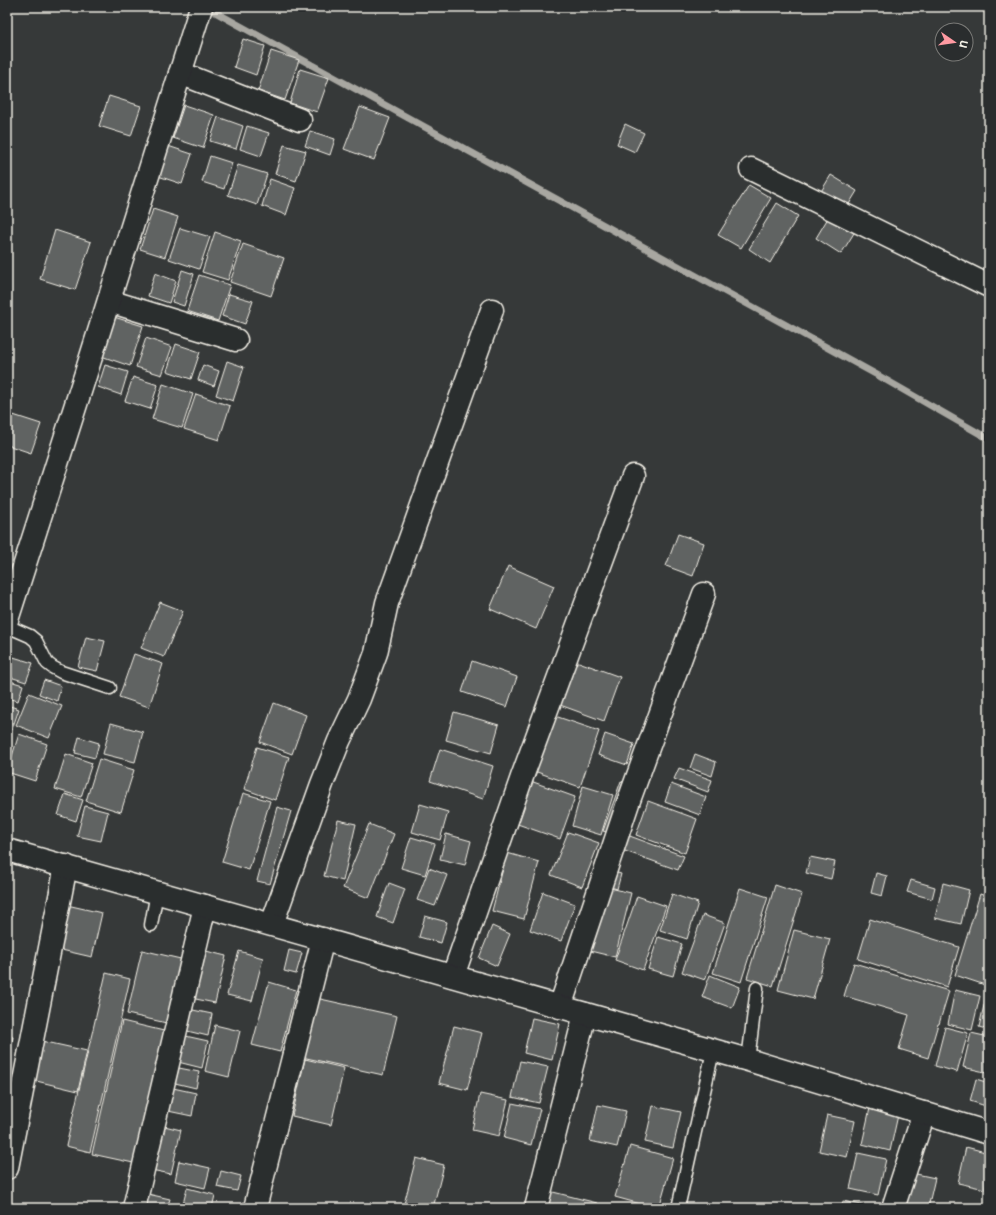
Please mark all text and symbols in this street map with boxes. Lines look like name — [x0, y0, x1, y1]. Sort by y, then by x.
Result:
north arrow — [934, 22, 974, 62]
text: U — [956, 39, 972, 50]

